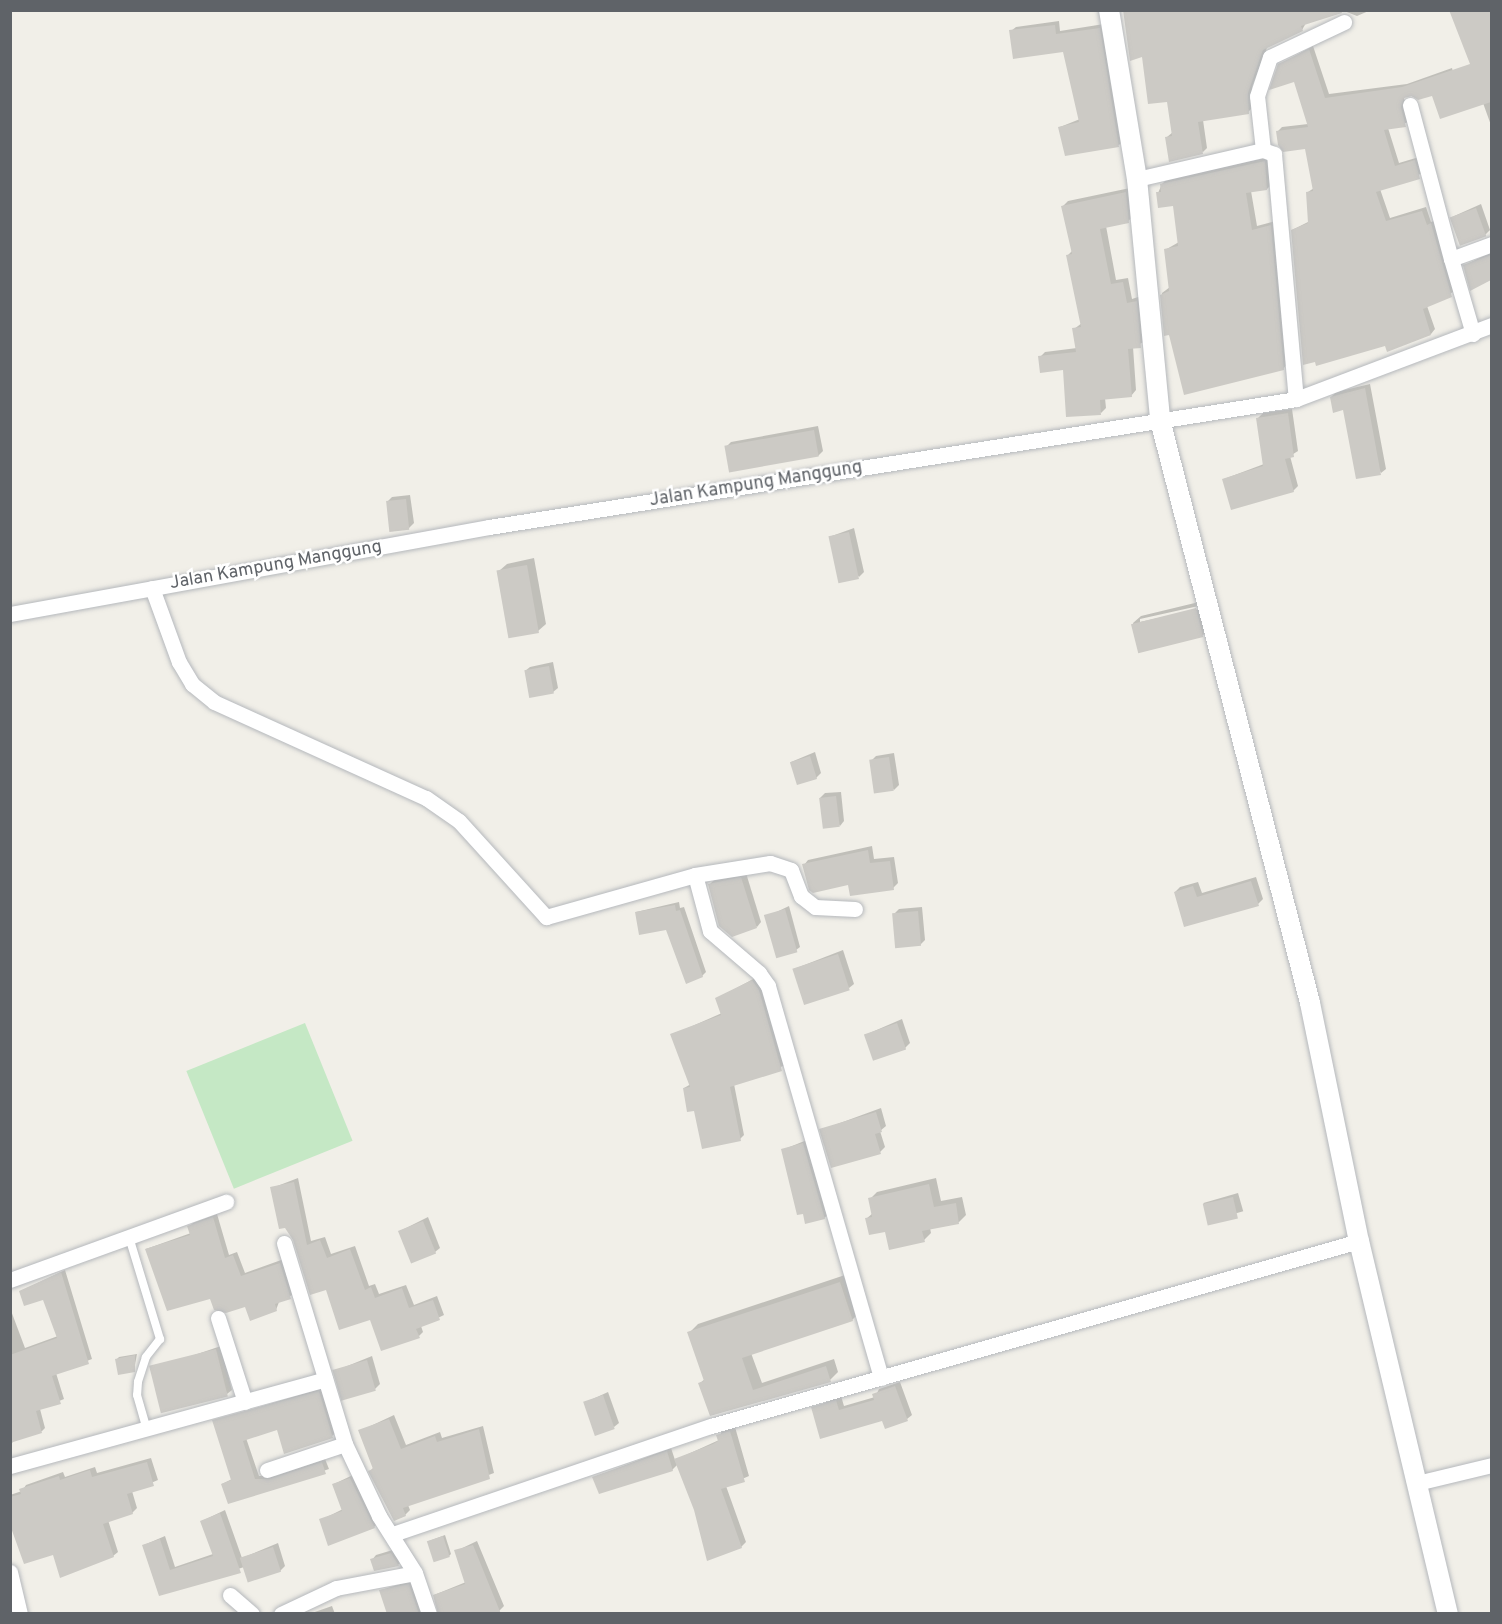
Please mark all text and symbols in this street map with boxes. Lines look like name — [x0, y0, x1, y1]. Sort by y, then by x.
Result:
street label: Jalan Kampung Manggung — [648, 458, 864, 512]
street label: Jalan Kampung Manggung — [168, 537, 384, 595]

